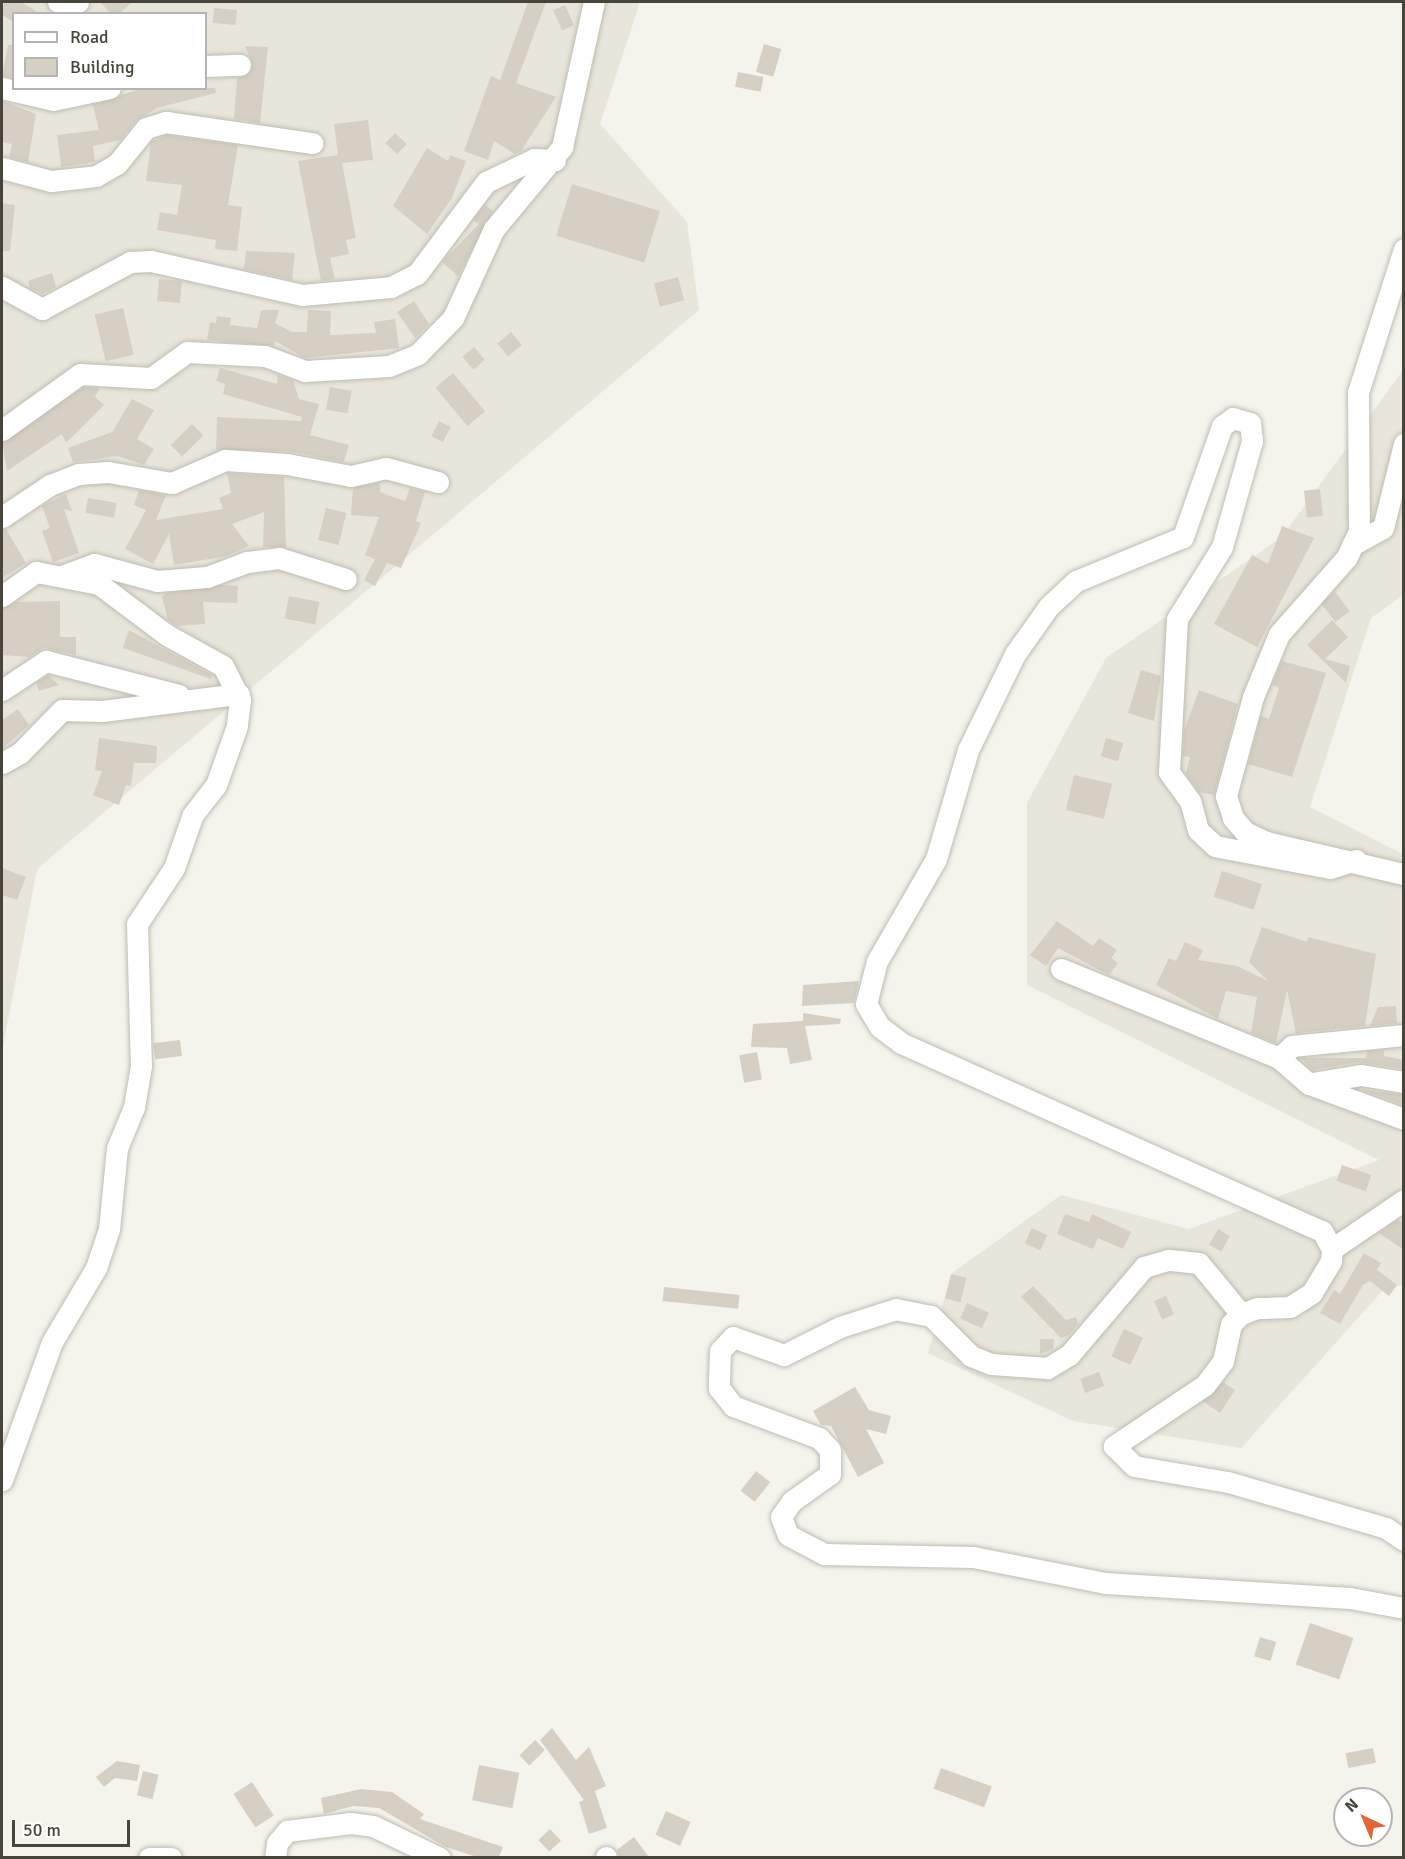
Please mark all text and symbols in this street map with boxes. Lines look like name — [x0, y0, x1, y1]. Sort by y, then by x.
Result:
legend — [12, 12, 207, 90]
text: Road — [70, 26, 109, 48]
text: Building — [70, 56, 134, 78]
north arrow — [1333, 1787, 1393, 1847]
text: N — [1341, 1794, 1363, 1817]
scale bar — [15, 1808, 134, 1846]
text: 50 m — [23, 1819, 61, 1841]

